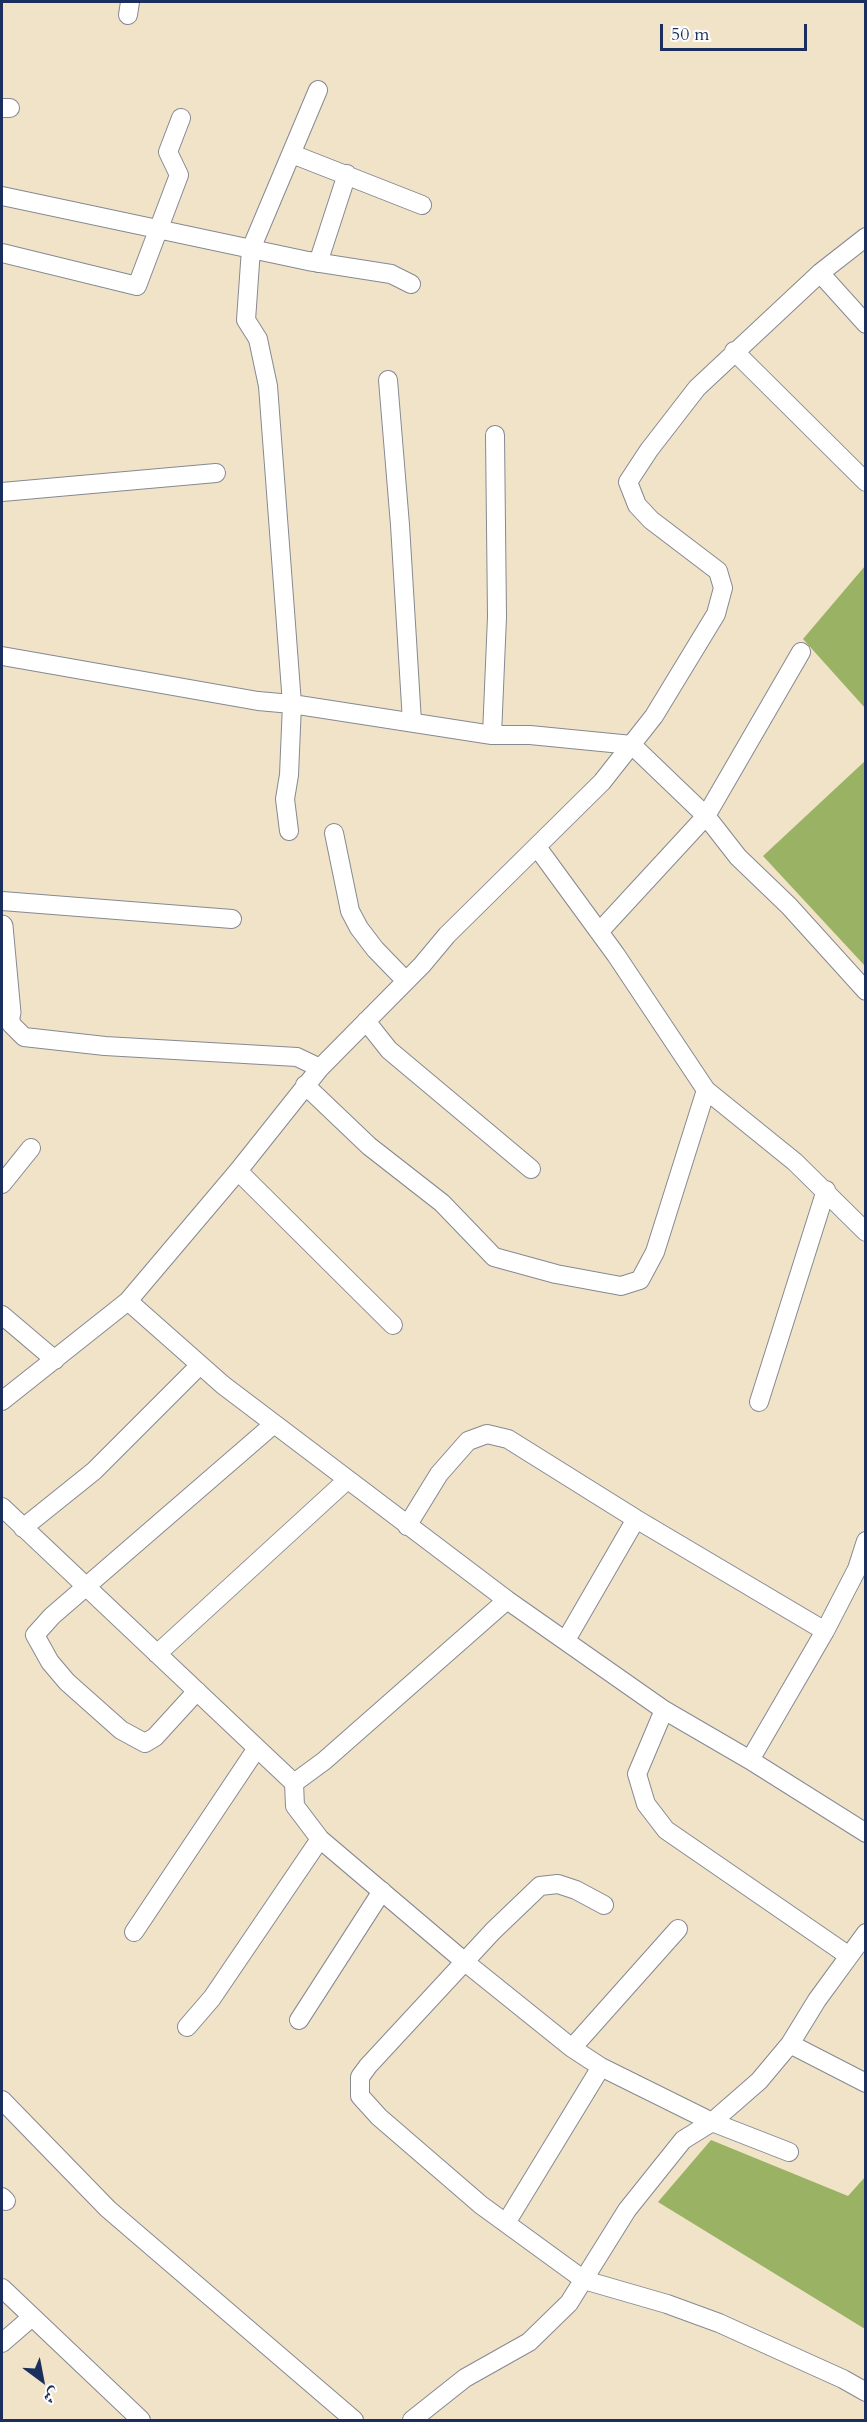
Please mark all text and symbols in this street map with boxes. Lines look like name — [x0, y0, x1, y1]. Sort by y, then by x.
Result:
scale bar — [663, 12, 810, 50]
text: 50 m — [671, 22, 710, 47]
north arrow — [12, 2350, 72, 2410]
text: ش — [39, 2382, 64, 2409]

